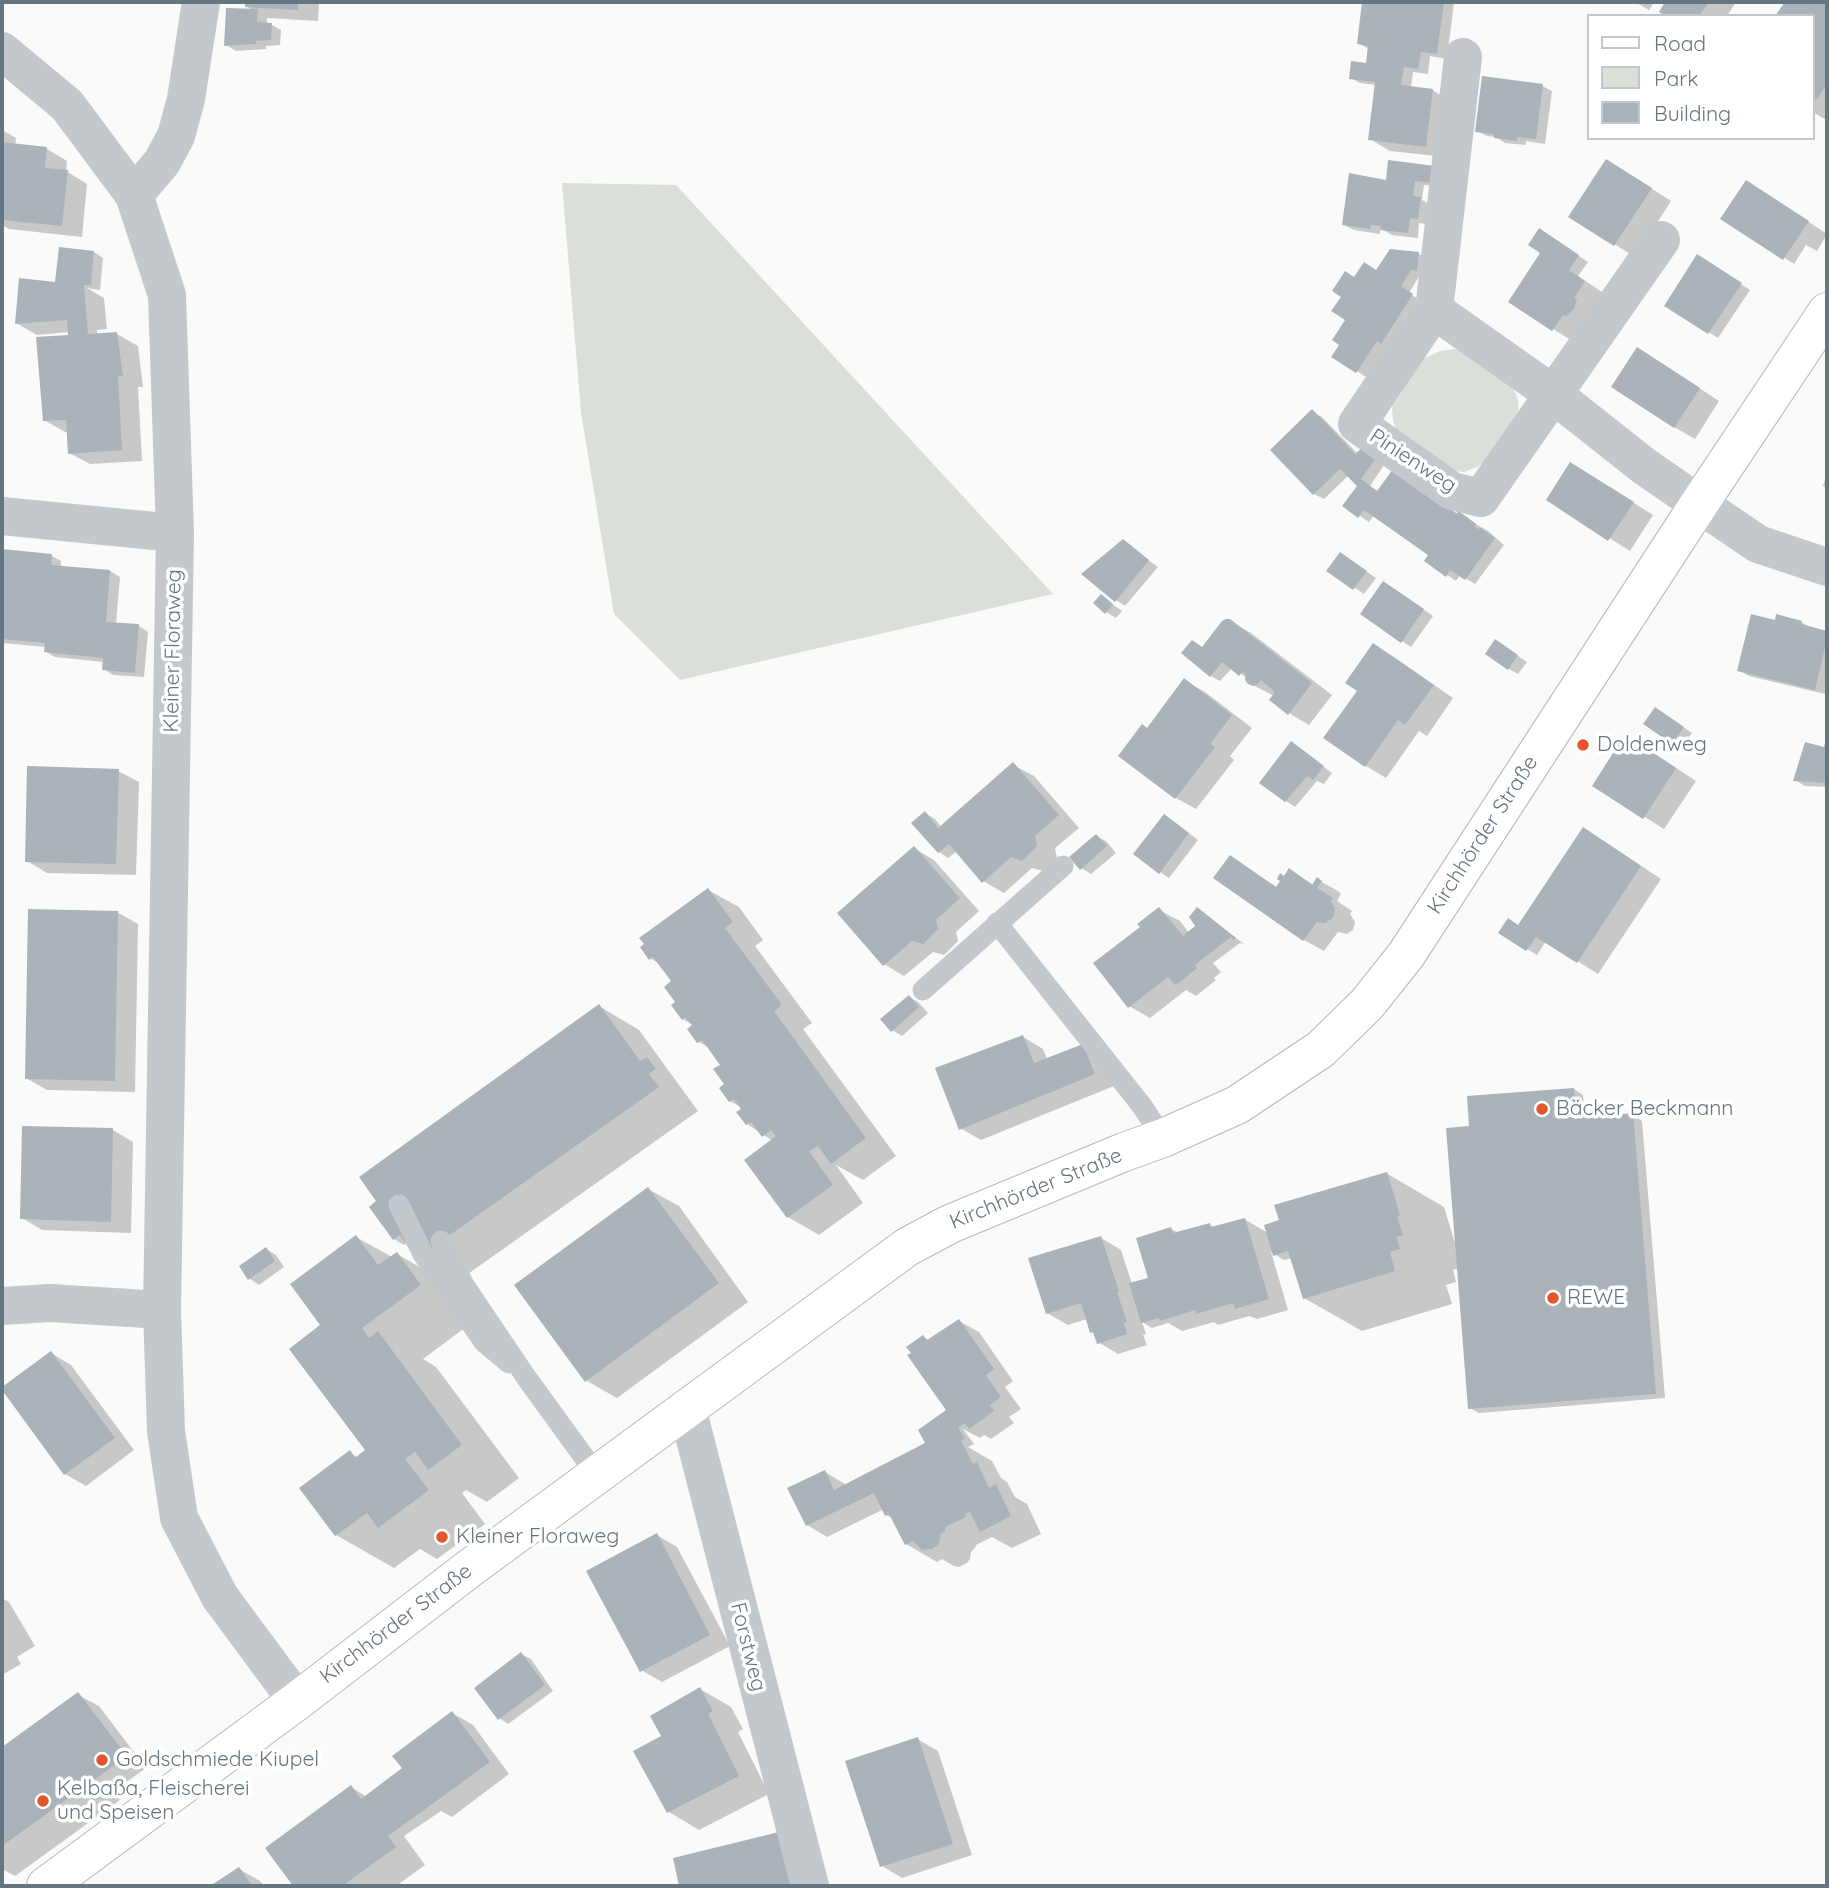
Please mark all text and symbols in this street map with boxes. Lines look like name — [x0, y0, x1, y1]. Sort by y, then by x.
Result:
legend — [1588, 14, 1815, 140]
text: Road — [1654, 30, 1706, 56]
text: Park — [1654, 65, 1698, 91]
text: Building — [1654, 100, 1731, 126]
street label: Pinienweg — [1365, 424, 1461, 498]
street label: Kleiner Floraweg — [159, 569, 187, 733]
place label: Doldenweg — [1597, 732, 1707, 758]
marker: Doldenweg — [1575, 737, 1591, 753]
street label: Kirchhörder Straße — [1422, 751, 1544, 919]
place label: Bäcker Beckmann — [1556, 1096, 1734, 1122]
marker: Bäcker Beckmann — [1534, 1101, 1550, 1117]
street label: Kirchhörder Straße — [946, 1143, 1126, 1235]
place label: REWE — [1567, 1285, 1625, 1311]
marker: REWE — [1545, 1290, 1561, 1306]
place label: Kleiner Floraweg — [456, 1524, 619, 1550]
marker: Kleiner Floraweg — [434, 1529, 450, 1545]
street label: Kirchhörder Straße — [315, 1559, 477, 1689]
street label: Forstweg — [725, 1600, 771, 1694]
place label: Goldschmiede Kiupel — [116, 1747, 319, 1773]
marker: Goldschmiede Kiupel — [94, 1752, 110, 1768]
place label: Kelbaßa, Fleischerei und Speisen — [57, 1776, 250, 1826]
marker: Kelbaßa, Fleischerei und Speisen — [35, 1793, 51, 1809]

